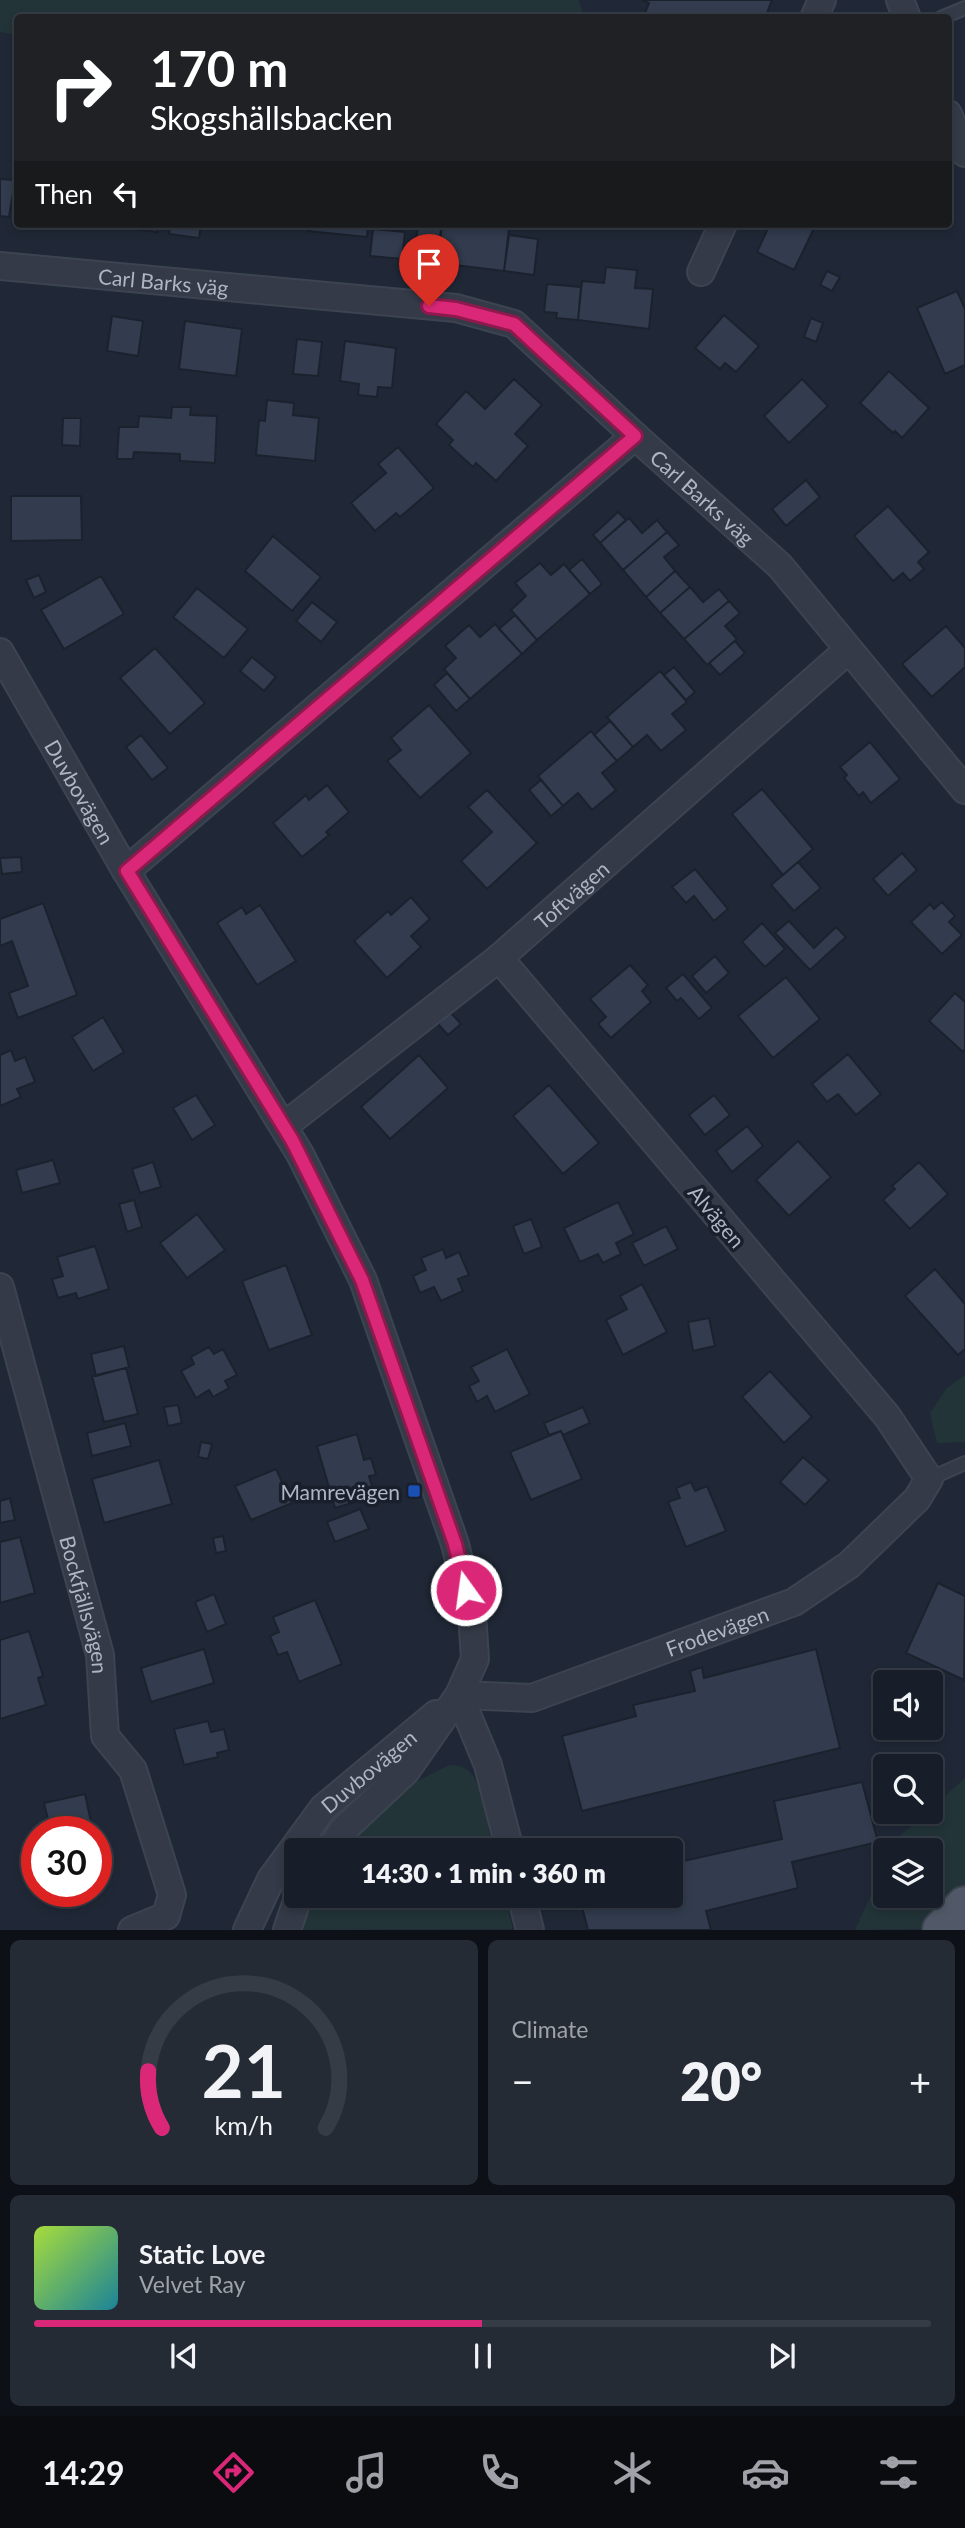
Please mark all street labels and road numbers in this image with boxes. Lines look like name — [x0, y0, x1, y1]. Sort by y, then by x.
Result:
street label: Carl Barks väg — [97, 263, 230, 299]
street label: Carl Barks väg — [646, 444, 760, 550]
street label: Duvbovägen — [40, 735, 120, 848]
street label: Toftvägen — [529, 855, 613, 934]
street label: Alvägen — [684, 1180, 750, 1252]
street label: Bockfjällsvägen — [56, 1533, 114, 1674]
street label: Frodevägen — [662, 1600, 772, 1660]
street label: Duvbovägen — [315, 1724, 421, 1817]

